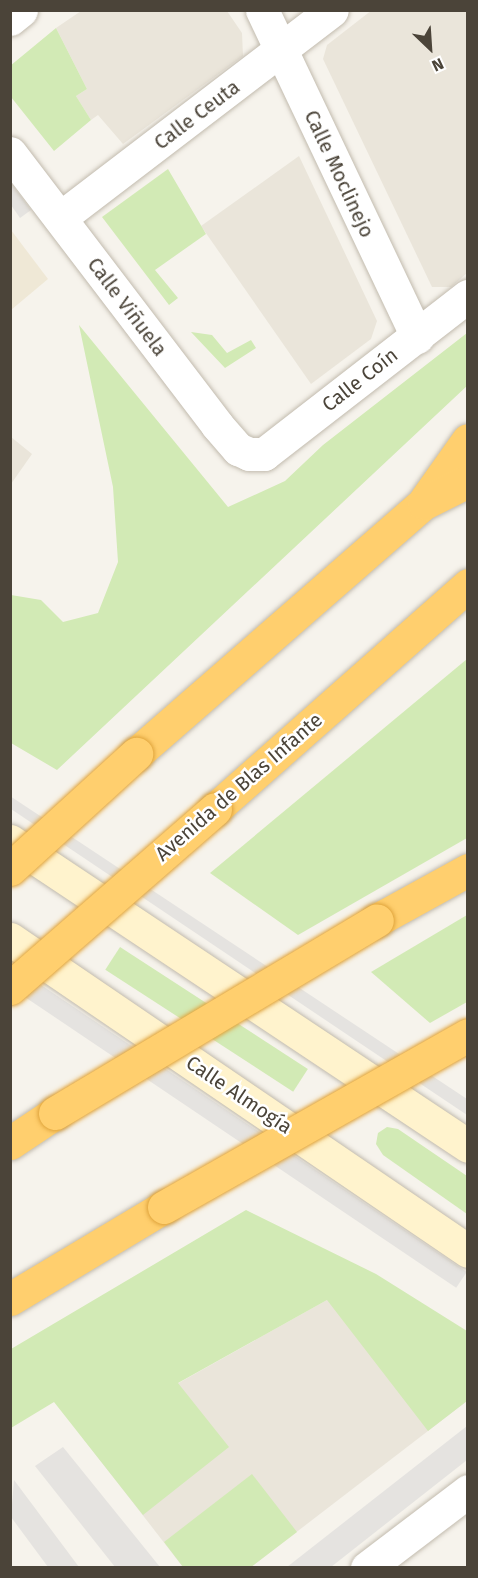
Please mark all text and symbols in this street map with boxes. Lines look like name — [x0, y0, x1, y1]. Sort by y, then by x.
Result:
north arrow — [400, 18, 460, 78]
text: N — [429, 54, 447, 76]
street label: Calle Ceuta — [150, 75, 244, 155]
street label: Calle Moclinejo — [299, 107, 379, 241]
street label: Calle Viñuela — [82, 253, 172, 361]
street label: Calle Coín — [317, 343, 403, 417]
street label: Avenida de Blas Infante — [151, 708, 327, 866]
street label: Calle Almogía — [181, 1051, 297, 1139]

